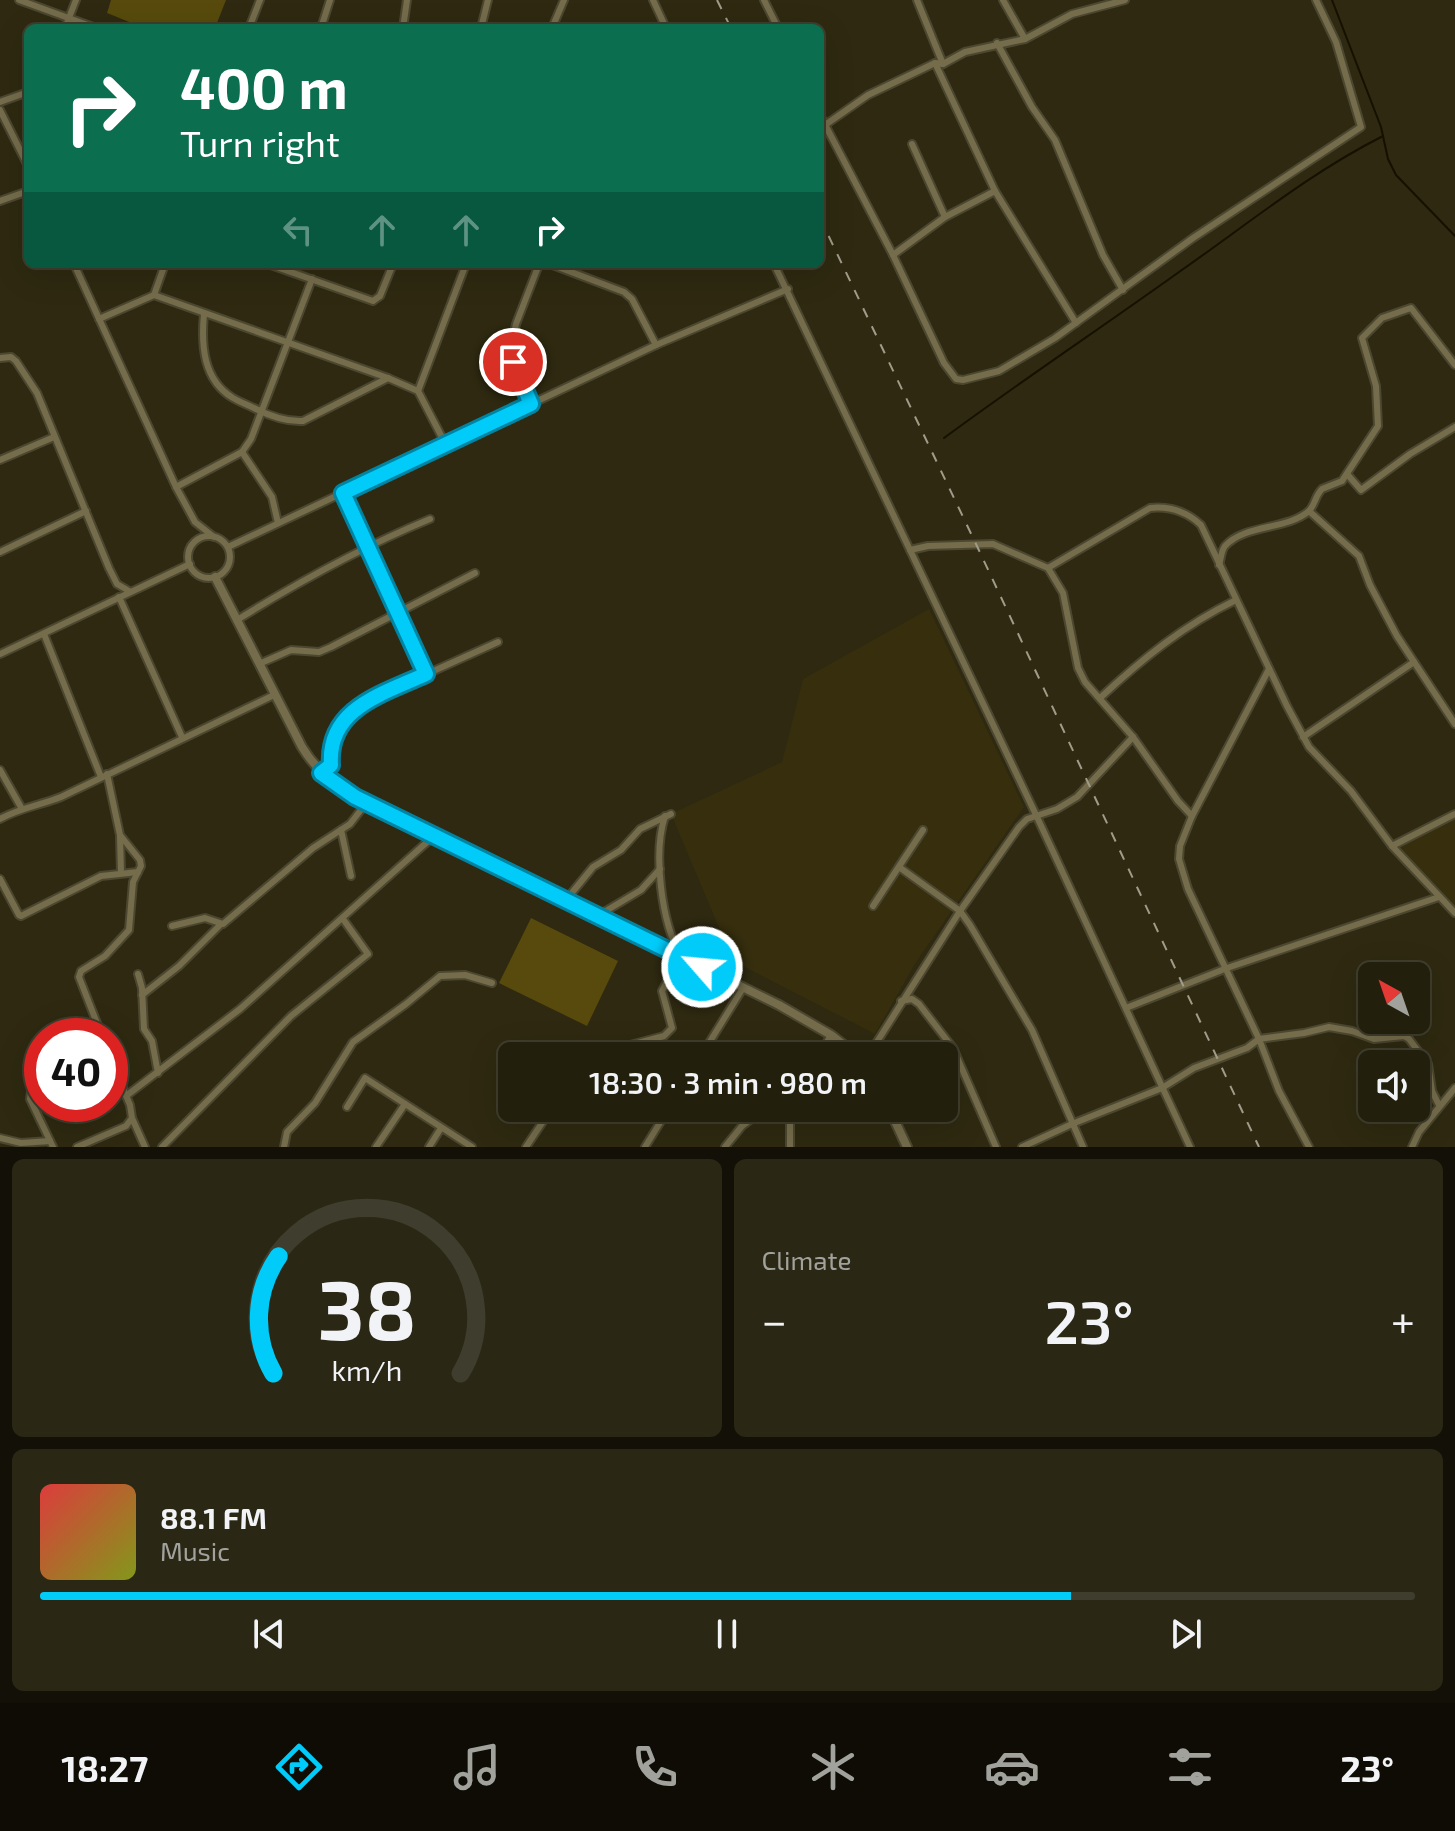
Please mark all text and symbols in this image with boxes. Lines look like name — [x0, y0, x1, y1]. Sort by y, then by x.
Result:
text: 400 m — [180, 53, 348, 120]
icon: right — [48, 56, 152, 160]
text: Turn right — [180, 121, 340, 164]
icon: left — [276, 208, 320, 252]
icon: ahead — [360, 208, 404, 252]
icon: ahead — [444, 208, 488, 252]
icon: right — [528, 208, 572, 252]
pin — [479, 328, 547, 396]
icon: arrive — [491, 340, 535, 384]
position arrow — [660, 925, 744, 1009]
north arrow — [1358, 962, 1430, 1034]
map controls — [1358, 962, 1430, 1122]
speed limit sign: 40 — [24, 1018, 128, 1122]
button: sound — [1358, 1050, 1430, 1122]
text: 18:30 · 3 min · 980 m — [589, 1064, 867, 1100]
text: Climate — [762, 1244, 851, 1275]
text: 38 — [317, 1257, 416, 1357]
text: 23° — [1044, 1284, 1134, 1356]
text: − — [762, 1293, 787, 1346]
text: + — [1391, 1293, 1415, 1346]
text: km/h — [331, 1352, 402, 1387]
text: 88.1 FM — [160, 1499, 267, 1535]
text: Music — [160, 1535, 230, 1566]
icon: previous — [247, 1612, 291, 1656]
icon: pause — [705, 1612, 749, 1656]
icon: next — [1164, 1612, 1208, 1656]
icon: directions — [271, 1739, 327, 1795]
icon: music — [449, 1739, 505, 1795]
icon: phone — [627, 1739, 683, 1795]
icon: climate — [805, 1739, 861, 1795]
icon: car — [984, 1739, 1040, 1795]
icon: filters — [1162, 1739, 1218, 1795]
text: 18:27 — [61, 1746, 148, 1789]
text: 23° — [1340, 1746, 1394, 1789]

